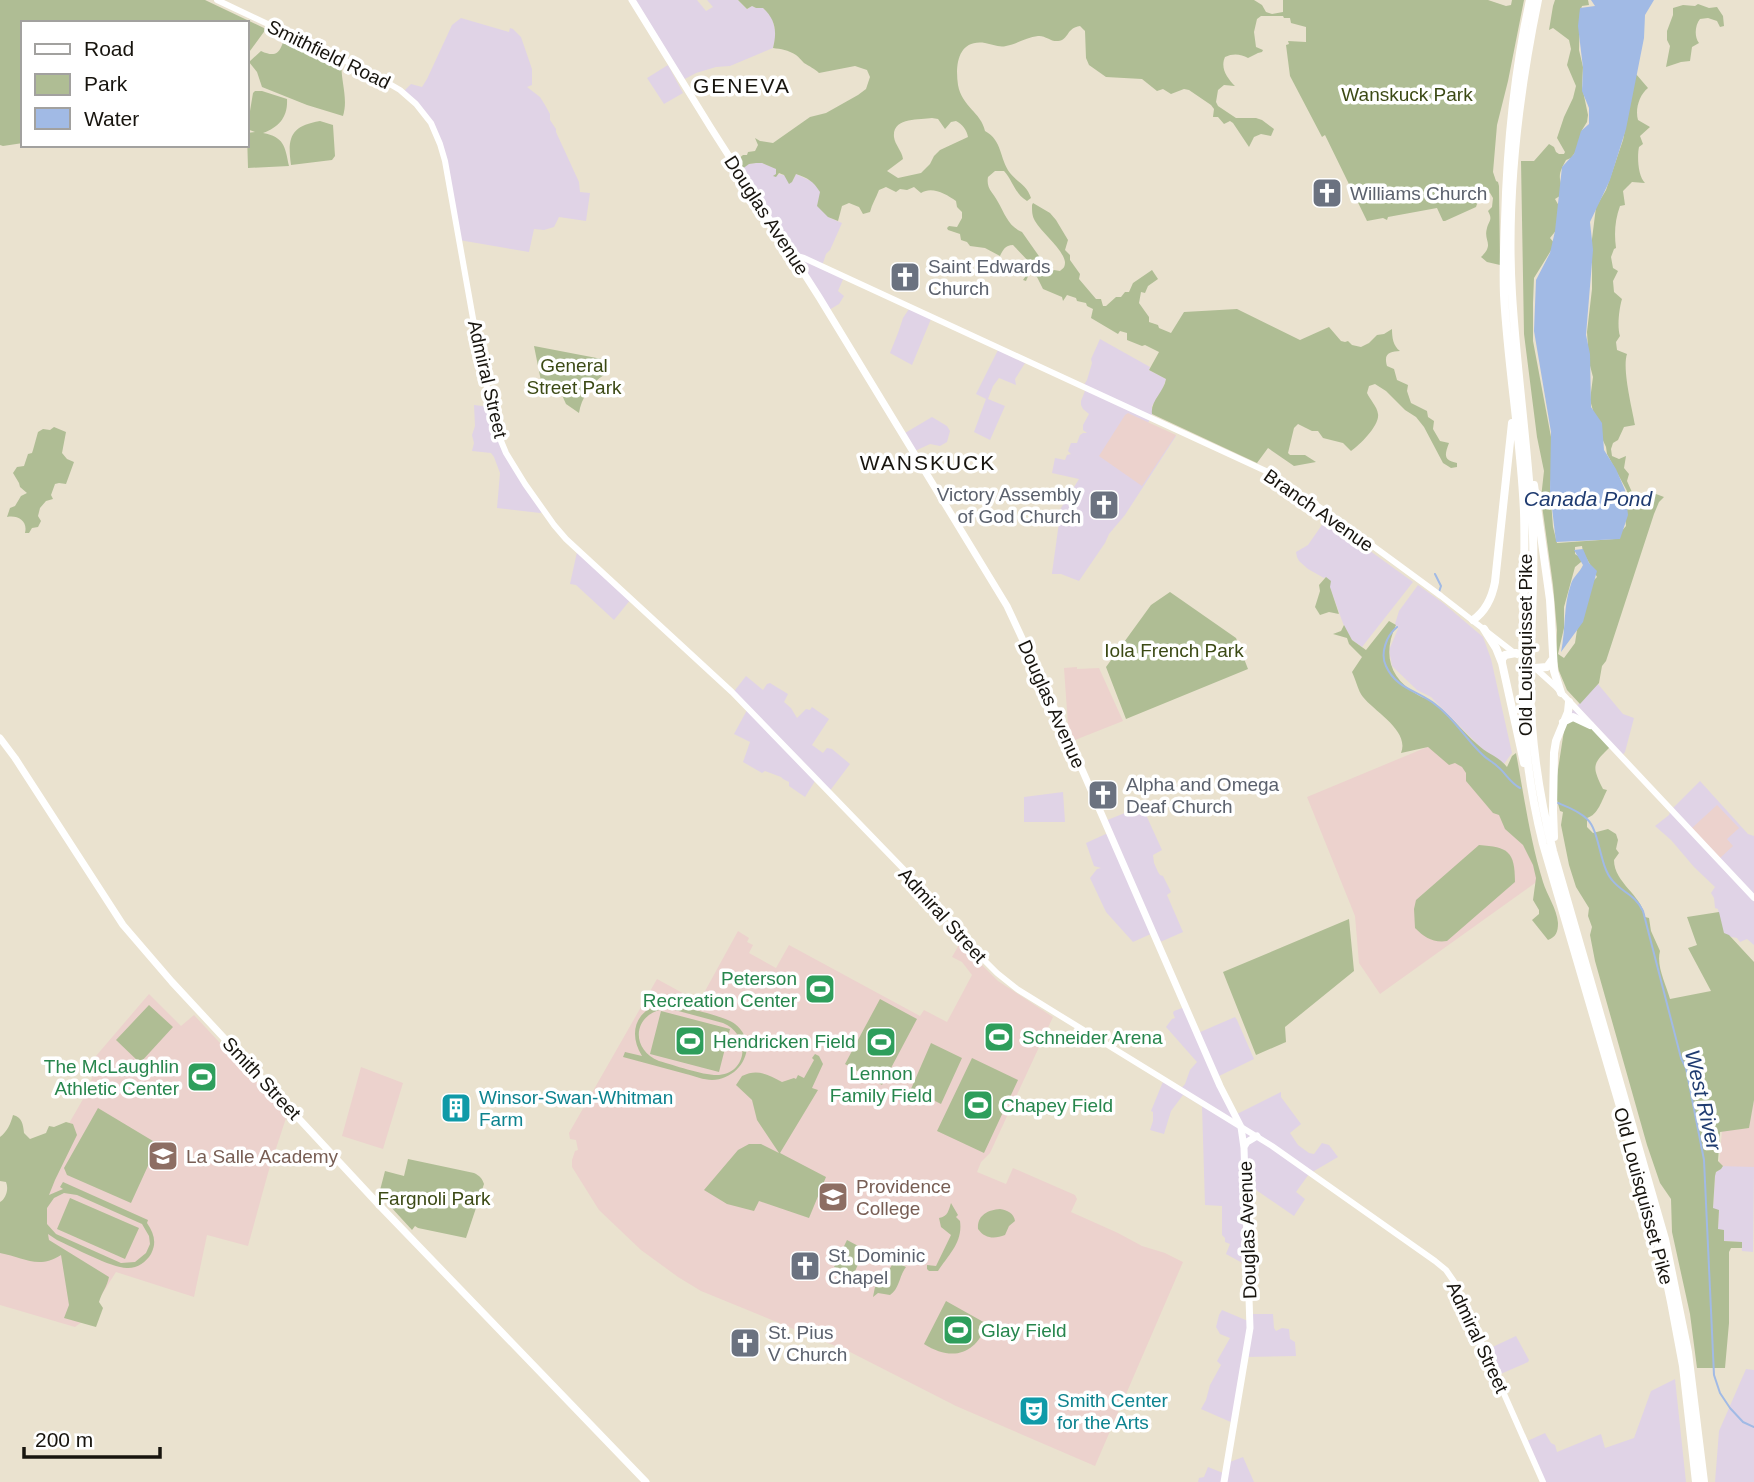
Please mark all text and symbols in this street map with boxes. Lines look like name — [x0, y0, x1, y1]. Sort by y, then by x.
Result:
street label: Smithfield Road — [264, 16, 394, 93]
legend — [21, 21, 248, 147]
text: Road — [84, 37, 134, 60]
text: Park — [84, 72, 128, 95]
district label: GENEVA — [693, 74, 791, 97]
park label: Wanskuck Park — [1341, 84, 1473, 105]
text: Water — [84, 107, 139, 130]
street label: Douglas Avenue — [720, 152, 813, 279]
church icon: Williams Church — [1310, 176, 1344, 210]
place label: Williams Church — [1350, 183, 1487, 204]
place label: Saint Edwards Church — [928, 256, 1051, 299]
church icon: Saint Edwards Church — [888, 260, 922, 294]
street label: Admiral Street — [464, 318, 511, 441]
park label: General Street Park — [526, 355, 622, 398]
district label: WANSKUCK — [860, 451, 996, 474]
street label: Branch Avenue — [1260, 465, 1377, 556]
place label: Victory Assembly of God Church — [937, 484, 1081, 527]
water label: Canada Pond — [1524, 487, 1654, 510]
church icon: Victory Assembly of God Church — [1087, 488, 1121, 522]
street label: Old Louisquisset Pike — [1515, 554, 1536, 736]
street label: Douglas Avenue — [1014, 637, 1089, 772]
park label: Iola French Park — [1104, 640, 1244, 661]
place label: Alpha and Omega Deaf Church — [1126, 774, 1280, 817]
church icon: Alpha and Omega Deaf Church — [1086, 778, 1120, 812]
street label: Admiral Street — [895, 864, 991, 968]
place label: Peterson Recreation Center — [643, 968, 798, 1011]
sports icon: Peterson Recreation Center — [803, 972, 837, 1006]
sports icon: Schneider Arena — [982, 1020, 1016, 1054]
sports icon: Hendricken Field — [673, 1024, 707, 1058]
sports icon: Lennon Family Field — [864, 1025, 898, 1059]
place label: Schneider Arena — [1022, 1027, 1163, 1048]
place label: Hendricken Field — [713, 1031, 856, 1052]
street label: Smith Street — [218, 1033, 305, 1124]
water label: West River — [1681, 1047, 1726, 1153]
place label: The McLaughlin Athletic Center — [44, 1056, 180, 1099]
sports icon: The McLaughlin Athletic Center — [185, 1060, 219, 1094]
place label: Lennon Family Field — [830, 1063, 932, 1106]
place label: Winsor-Swan-Whitman Farm — [479, 1087, 673, 1130]
sports icon: Chapey Field — [961, 1088, 995, 1122]
building icon: Winsor-Swan-Whitman Farm — [439, 1091, 473, 1125]
place label: Chapey Field — [1001, 1095, 1113, 1116]
street label: Old Louisquisset Pike — [1610, 1105, 1677, 1287]
school or university icon: La Salle Academy — [146, 1139, 180, 1173]
place label: La Salle Academy — [186, 1146, 339, 1167]
street label: Douglas Avenue — [1235, 1161, 1260, 1299]
place label: Providence College — [856, 1176, 951, 1219]
school or university icon: Providence College — [816, 1180, 850, 1214]
park label: Fargnoli Park — [378, 1188, 491, 1209]
place label: St. Dominic Chapel — [828, 1245, 925, 1288]
church icon: St. Dominic Chapel — [788, 1249, 822, 1283]
street label: Admiral Street — [1443, 1278, 1513, 1397]
sports icon: Glay Field — [941, 1313, 975, 1347]
place label: Glay Field — [981, 1320, 1067, 1341]
place label: St. Pius V Church — [768, 1322, 847, 1365]
church icon: St. Pius V Church — [728, 1326, 762, 1360]
place label: Smith Center for the Arts — [1057, 1390, 1169, 1433]
theatre icon: Smith Center for the Arts — [1017, 1394, 1051, 1428]
scale bar — [24, 1416, 161, 1460]
text: 200 m — [35, 1428, 93, 1451]

